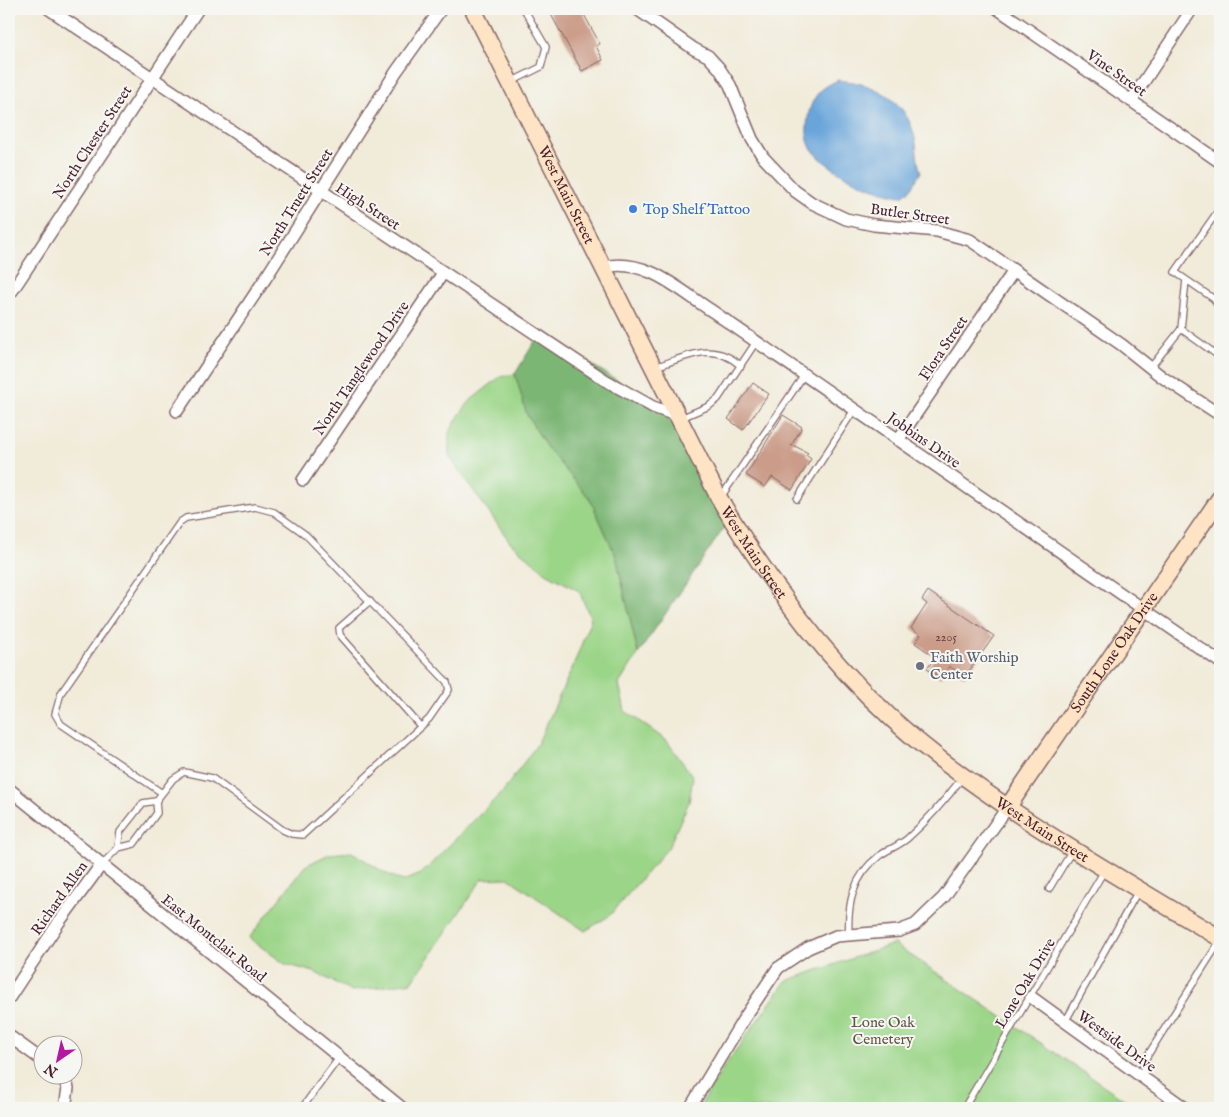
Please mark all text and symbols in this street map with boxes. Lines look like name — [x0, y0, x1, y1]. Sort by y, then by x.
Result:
street label: Vine Street — [1082, 45, 1151, 101]
street label: North Chester Street — [49, 82, 136, 203]
street label: West Main Street — [533, 143, 599, 247]
street label: North Truett Street — [256, 145, 337, 260]
street label: High Street — [332, 178, 404, 234]
place label: Top Shelf Tattoo — [643, 200, 750, 219]
street label: Butler Street — [869, 200, 951, 229]
marker: Top Shelf Tattoo — [627, 203, 639, 215]
street label: North Tanglewood Drive — [309, 297, 414, 439]
street label: Flora Street — [915, 312, 972, 384]
street label: Jobbins Drive — [882, 407, 964, 473]
street label: West Main Street — [716, 503, 791, 603]
street label: South Lone Oak Drive — [1066, 588, 1163, 716]
house number: 2205 — [935, 630, 957, 645]
place label: Faith Worship Center — [930, 648, 1019, 684]
marker: Faith Worship Center — [914, 660, 926, 672]
street label: West Main Street — [992, 793, 1092, 867]
street label: Richard Allen — [27, 858, 92, 939]
street label: East Montclair Road — [157, 890, 271, 987]
street label: Lone Oak Drive — [991, 934, 1060, 1032]
street label: Westside Drive — [1073, 1006, 1160, 1077]
park label: Lone Oak Cemetery — [851, 1013, 916, 1049]
north arrow — [32, 1034, 82, 1084]
text: N — [41, 1059, 62, 1081]

